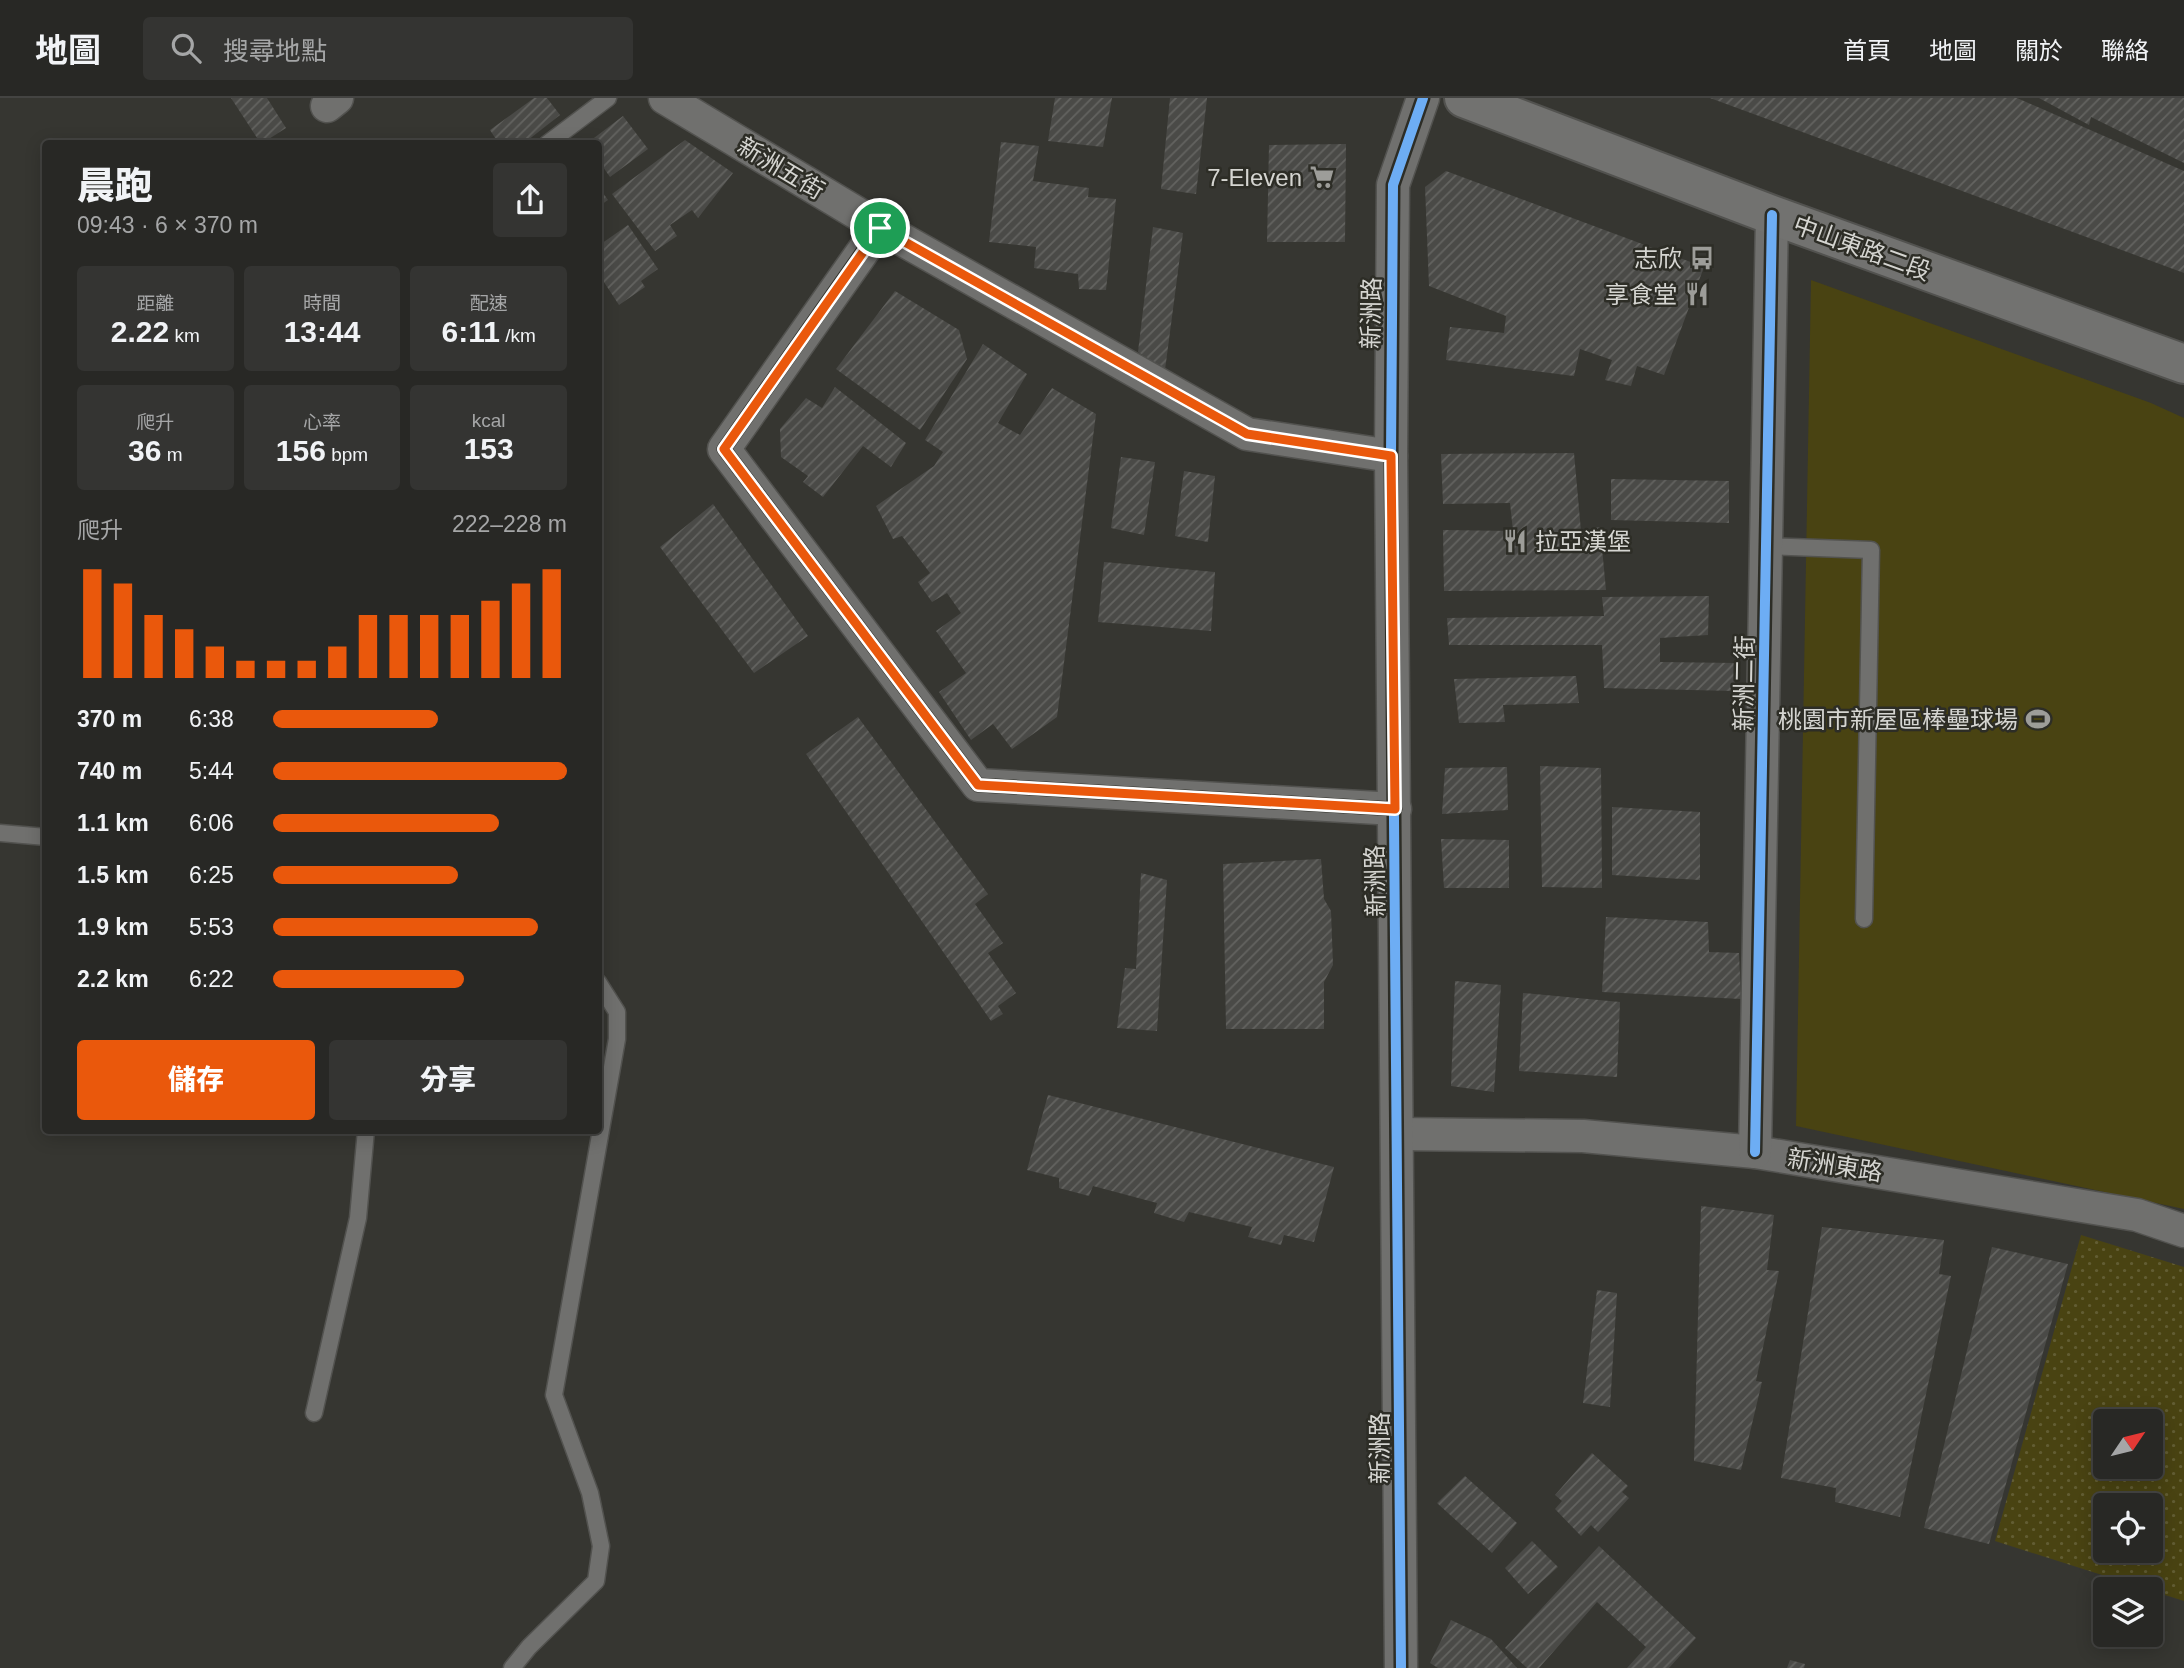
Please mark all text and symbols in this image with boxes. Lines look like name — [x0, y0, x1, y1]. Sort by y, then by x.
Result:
search box — [143, 17, 633, 80]
icon: search — [167, 29, 205, 67]
text: 地圖 — [35, 32, 101, 69]
text: 搜尋地點 — [223, 36, 327, 66]
text: 首頁 — [1843, 37, 1891, 64]
text: 地圖 — [1929, 37, 1977, 64]
text: 關於 — [2015, 37, 2063, 64]
text: 聯絡 — [2101, 37, 2149, 64]
street label: 新洲五街 — [733, 132, 829, 204]
button: share — [493, 163, 567, 237]
supermarket icon: 7-Eleven — [1308, 163, 1336, 191]
place label: 7-Eleven — [1207, 164, 1302, 191]
text: 晨跑 — [77, 165, 153, 207]
pin — [850, 198, 910, 258]
icon: arrive — [861, 209, 899, 247]
street label: 中山東路二段 — [1790, 211, 1934, 285]
text: 09:43 · 6 × 370 m — [77, 212, 258, 238]
bus stop icon: 志欣 — [1688, 244, 1716, 272]
place label: 志欣 — [1634, 245, 1682, 272]
street label: 新洲路 — [1357, 277, 1385, 349]
restaurant icon: 享食堂 — [1683, 280, 1711, 308]
place label: 享食堂 — [1605, 281, 1677, 308]
text: 距離 — [136, 293, 174, 314]
text: 時間 — [303, 293, 341, 314]
text: 配速 — [470, 293, 508, 314]
text: 2.22 — [111, 315, 169, 348]
text: 13:44 — [284, 315, 360, 348]
text: 6:11 — [442, 315, 500, 348]
text: km — [169, 325, 200, 346]
text: /km — [500, 325, 536, 346]
text: kcal — [472, 410, 506, 431]
text: 爬升 — [136, 412, 174, 433]
text: 心率 — [303, 412, 341, 433]
text: 153 — [464, 432, 514, 465]
text: 36 — [128, 434, 161, 467]
text: 156 — [276, 434, 326, 467]
text: m — [161, 444, 183, 465]
text: bpm — [326, 444, 368, 465]
text: 222–228 m — [452, 511, 567, 537]
text: 爬升 — [77, 517, 123, 543]
restaurant icon: 拉亞漢堡 — [1501, 527, 1529, 555]
place label: 拉亞漢堡 — [1535, 528, 1631, 555]
street label: 新洲二街 — [1730, 635, 1758, 731]
sports icon: 桃園市新屋區棒壘球場 — [2024, 705, 2052, 733]
text: 370 m — [77, 706, 142, 732]
text: 6:38 — [189, 706, 234, 732]
place label: 桃園市新屋區棒壘球場 — [1778, 706, 2018, 733]
text: 740 m — [77, 758, 142, 784]
text: 5:44 — [189, 758, 234, 784]
text: 1.1 km — [77, 810, 149, 836]
text: 6:06 — [189, 810, 234, 836]
street label: 新洲路 — [1361, 845, 1389, 917]
text: 1.5 km — [77, 862, 149, 888]
text: 6:25 — [189, 862, 234, 888]
text: 1.9 km — [77, 914, 149, 940]
text: 5:53 — [189, 914, 234, 940]
text: 2.2 km — [77, 966, 149, 992]
text: 6:22 — [189, 966, 234, 992]
button: 儲存 — [77, 1040, 315, 1120]
button: 分享 — [329, 1040, 567, 1120]
street label: 新洲東路 — [1785, 1144, 1885, 1186]
north arrow — [2093, 1409, 2163, 1479]
map controls — [2093, 1409, 2163, 1647]
street label: 新洲路 — [1366, 1412, 1393, 1484]
button: locate — [2093, 1493, 2163, 1563]
button: layers — [2093, 1577, 2163, 1647]

